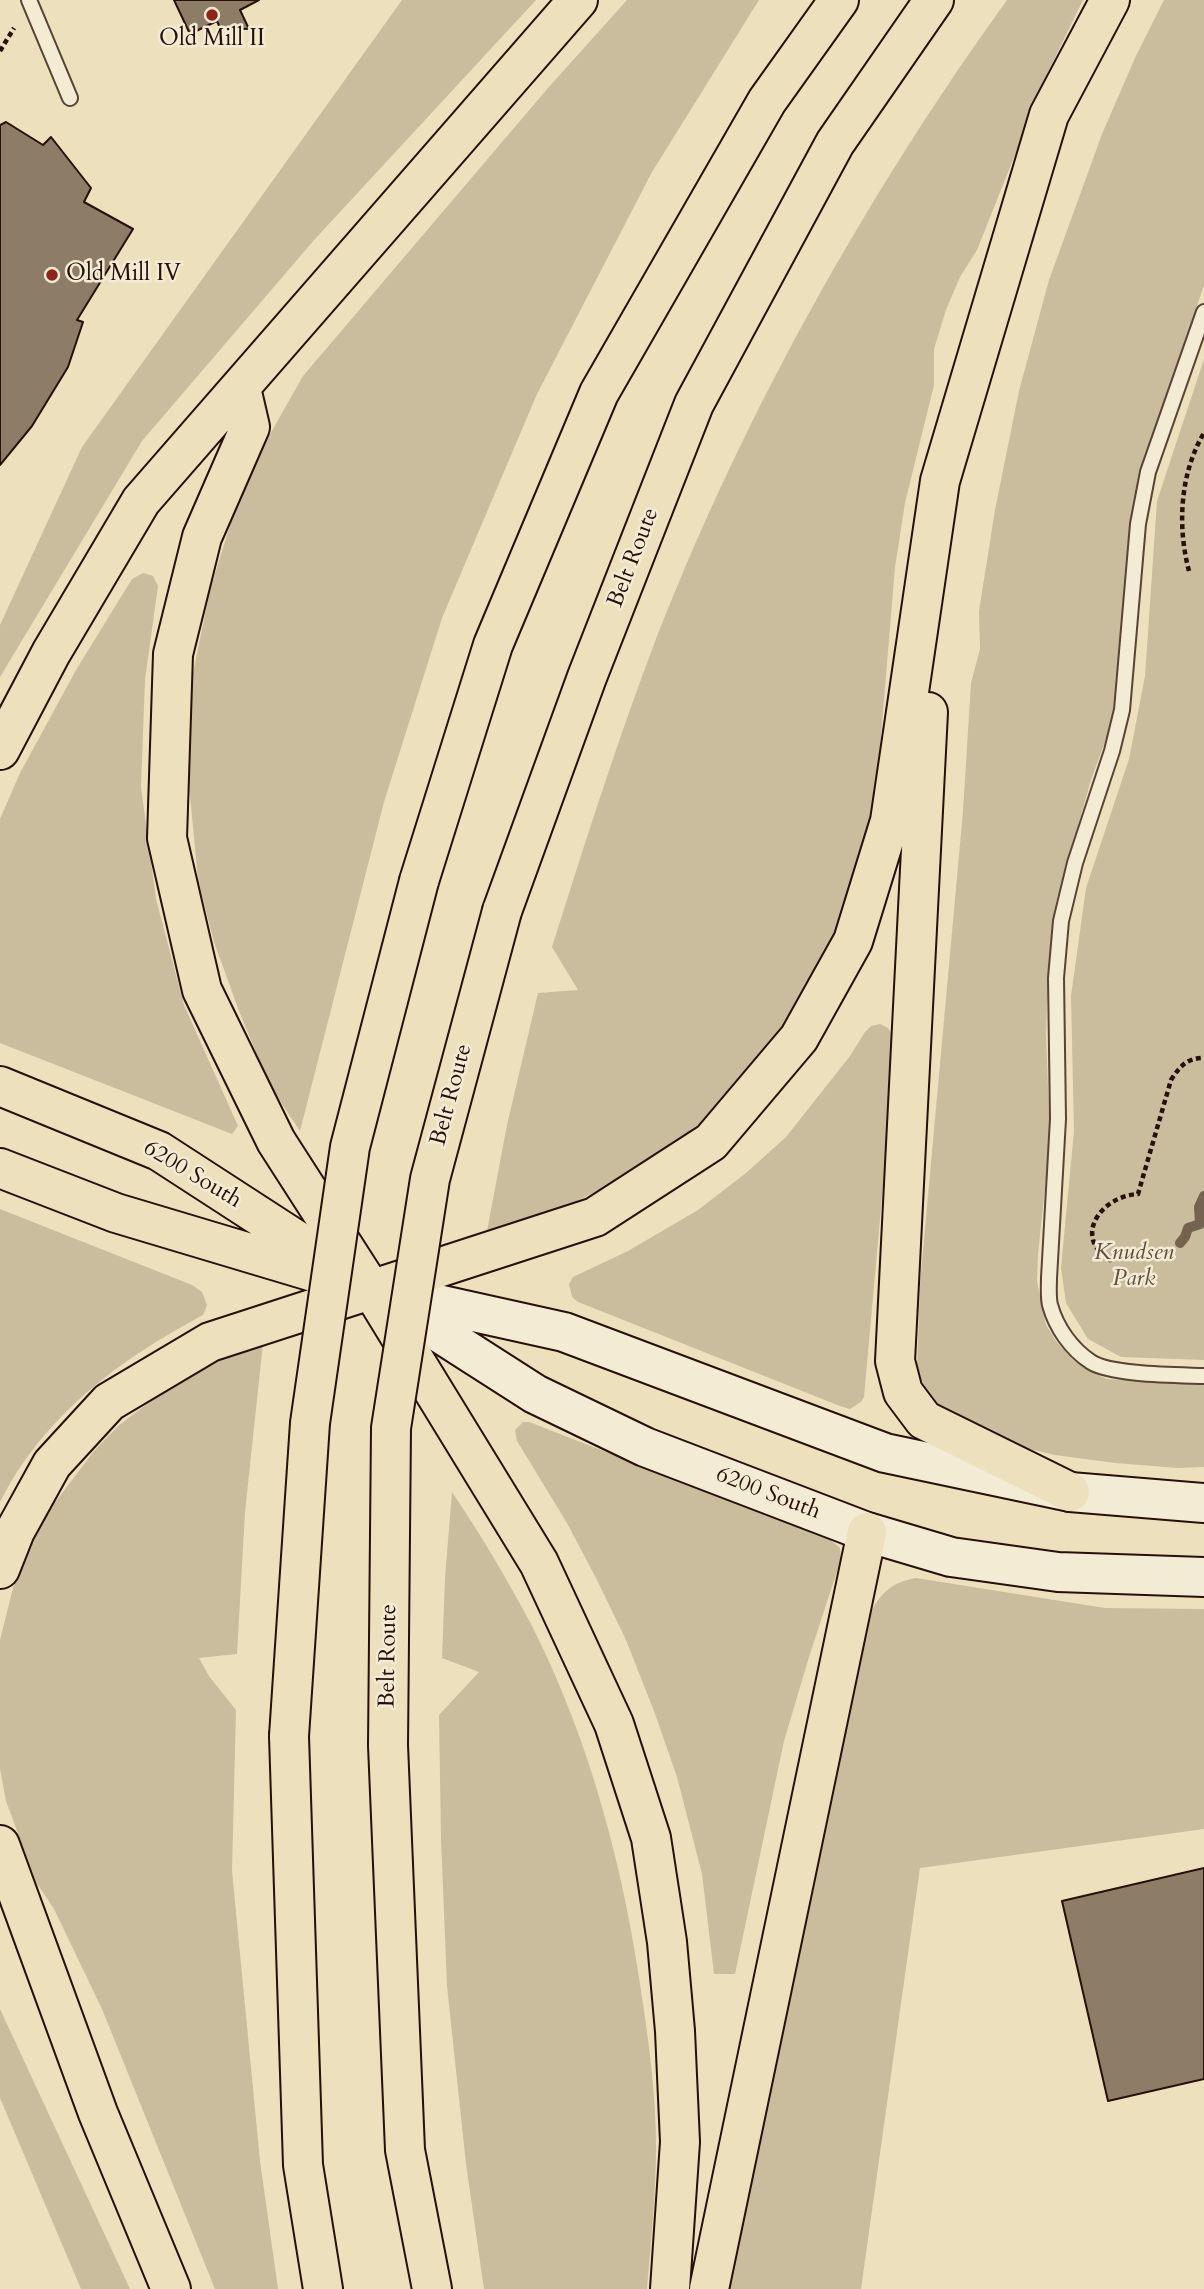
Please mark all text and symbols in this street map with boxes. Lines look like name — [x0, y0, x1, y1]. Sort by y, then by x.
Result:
marker: Old Mill II — [204, 7, 220, 23]
place label: Old Mill II — [159, 26, 265, 54]
place label: Old Mill IV — [66, 261, 181, 289]
marker: Old Mill IV — [44, 267, 60, 283]
street label: Belt Route — [602, 504, 666, 612]
street label: Belt Route — [425, 1041, 479, 1149]
street label: 6200 South — [138, 1135, 246, 1215]
park label: Knudsen Park — [1094, 1240, 1174, 1294]
street label: 6200 South — [712, 1461, 824, 1527]
street label: Belt Route — [374, 1604, 404, 1708]

